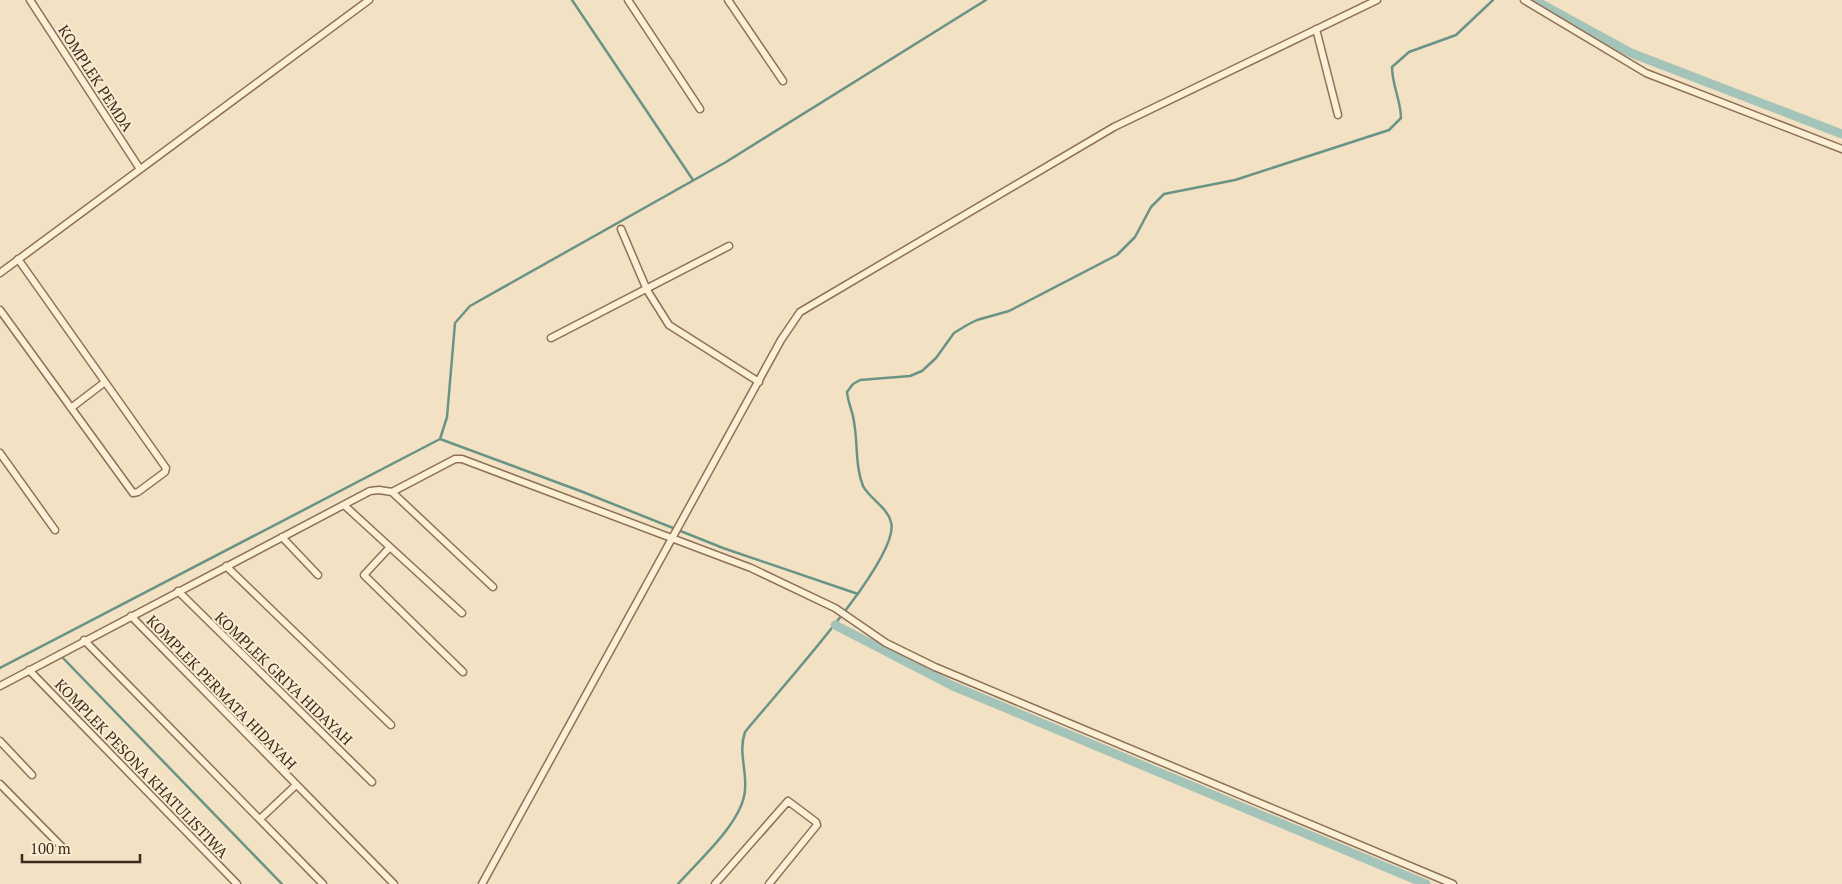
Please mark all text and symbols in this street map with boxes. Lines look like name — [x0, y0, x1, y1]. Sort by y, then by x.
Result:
street label: KOMPLEK PEMDA — [54, 21, 138, 136]
street label: KOMPLEK GRIYA HIDAYAH — [211, 607, 357, 749]
street label: KOMPLEK PERMATA HIDAYAH — [143, 610, 301, 774]
street label: KOMPLEK PESONA KHATULISTIWA — [51, 674, 234, 863]
scale bar — [22, 832, 140, 864]
text: 100 m — [30, 838, 71, 858]

